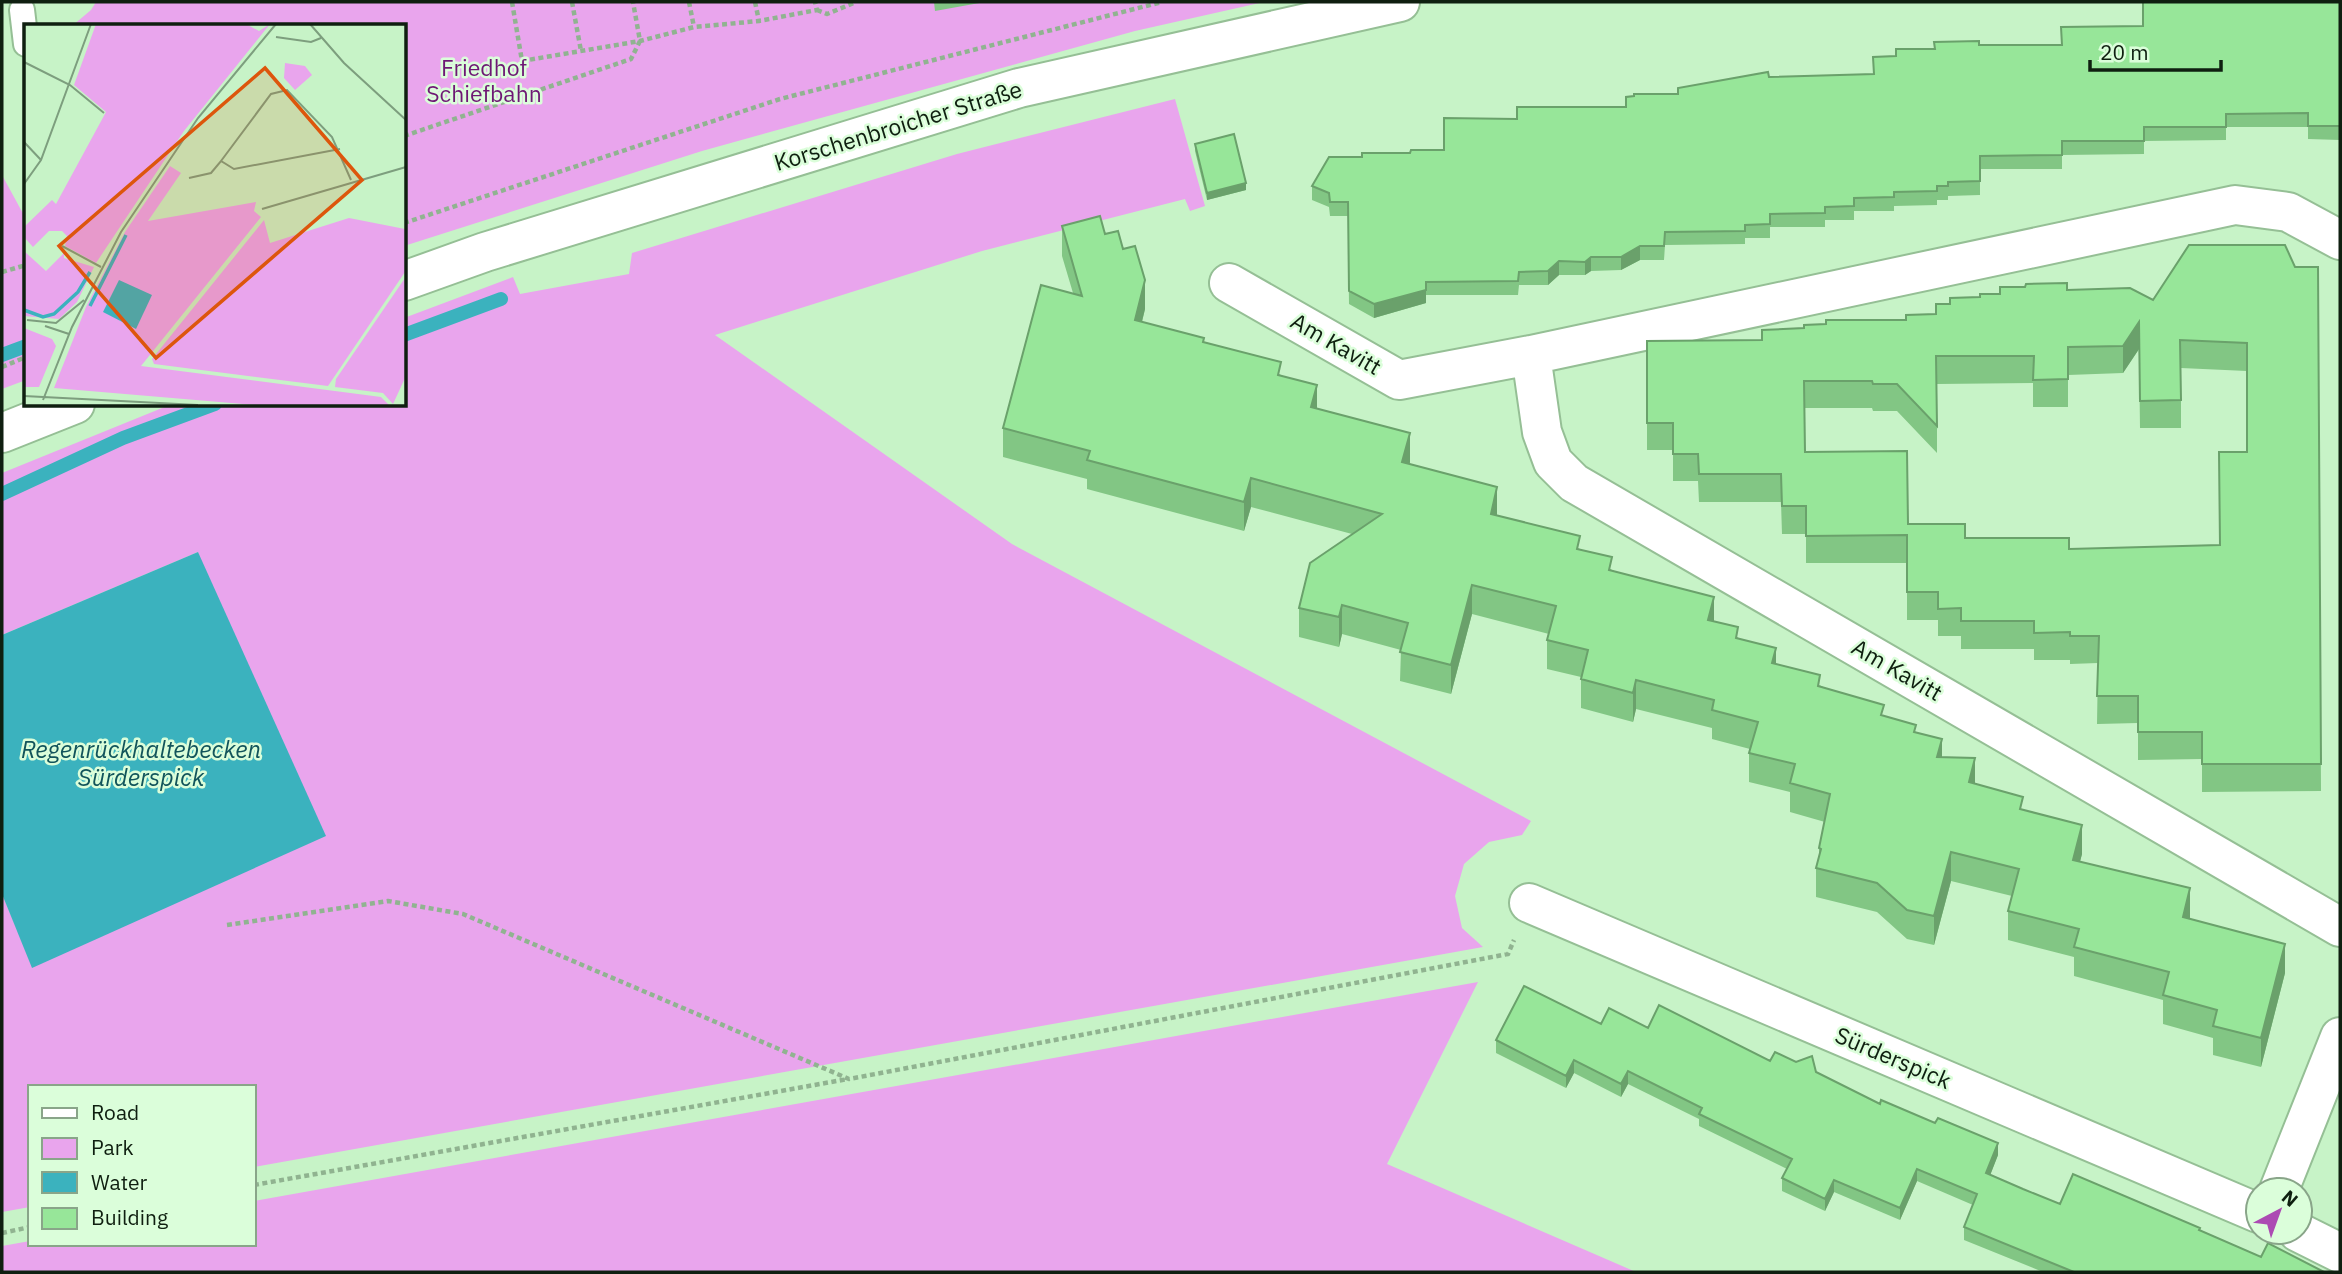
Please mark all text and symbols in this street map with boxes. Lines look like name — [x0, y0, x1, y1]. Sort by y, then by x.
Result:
inset map — [24, 24, 406, 406]
scale bar — [2090, 28, 2221, 72]
text: 20 m — [2100, 38, 2149, 66]
park label: Friedhof Schiefbahn — [426, 52, 542, 108]
street label: Korschenbroicher Straße — [770, 73, 1025, 177]
street label: Am Kavitt — [1286, 305, 1387, 381]
street label: Am Kavitt — [1847, 631, 1948, 707]
water label: Regenrückhaltebecken Sürderspick — [21, 733, 261, 793]
street label: Sürderspick — [1831, 1019, 1956, 1095]
legend — [28, 1085, 256, 1246]
text: Road — [91, 1098, 139, 1126]
text: Park — [91, 1133, 134, 1161]
text: Water — [91, 1168, 148, 1196]
north arrow — [2244, 1176, 2314, 1246]
text: N — [2277, 1185, 2303, 1212]
text: Building — [91, 1203, 168, 1231]

